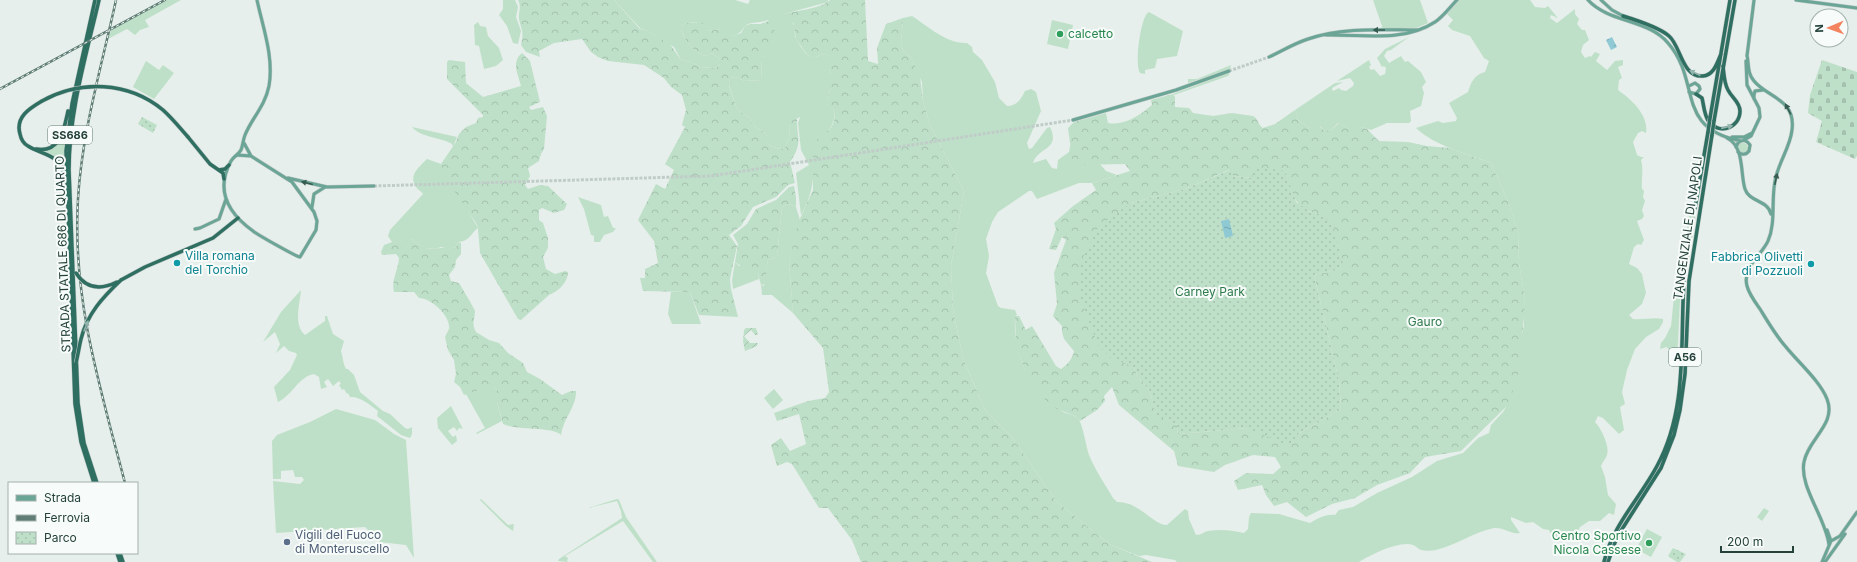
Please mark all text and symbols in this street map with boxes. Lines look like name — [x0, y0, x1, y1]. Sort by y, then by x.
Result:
north arrow — [1809, 8, 1849, 48]
text: N — [1812, 24, 1826, 33]
place label: calcetto — [1068, 26, 1113, 41]
one-way arrow — [1372, 27, 1385, 33]
marker: calcetto — [1055, 29, 1065, 39]
one-way arrow — [1689, 70, 1701, 76]
one-way arrow — [1784, 104, 1791, 115]
one-way arrow — [1720, 123, 1733, 129]
road number: SS686 — [48, 126, 92, 144]
street label: STRADA STATALE 686 DI QUARTO — [52, 155, 73, 353]
street label: TANGENZIALE DI NAPOLI — [1670, 155, 1705, 301]
one-way arrow — [1773, 172, 1779, 185]
one-way arrow — [300, 179, 313, 185]
place label: Villa romana del Torchio — [185, 248, 255, 277]
place label: Fabbrica Olivetti di Pozzuoli — [1711, 249, 1803, 278]
marker: Villa romana del Torchio — [172, 258, 182, 268]
marker: Fabbrica Olivetti di Pozzuoli — [1806, 259, 1816, 269]
park label: Carney Park — [1175, 284, 1245, 299]
park label: Gauro — [1408, 314, 1442, 329]
one-way arrow — [83, 319, 89, 331]
road number: A56 — [1669, 348, 1701, 366]
legend — [8, 482, 138, 554]
text: Strada — [44, 490, 81, 505]
text: Ferrovia — [44, 510, 90, 525]
place label: Vigili del Fuoco di Monteruscello — [295, 527, 389, 556]
place label: Centro Sportivo Nicola Cassese — [1552, 528, 1641, 557]
scale bar — [1721, 528, 1793, 554]
text: Parco — [44, 530, 77, 545]
text: 200 m — [1727, 534, 1763, 549]
marker: Vigili del Fuoco di Monteruscello — [282, 537, 292, 547]
marker: Centro Sportivo Nicola Cassese — [1644, 538, 1654, 548]

